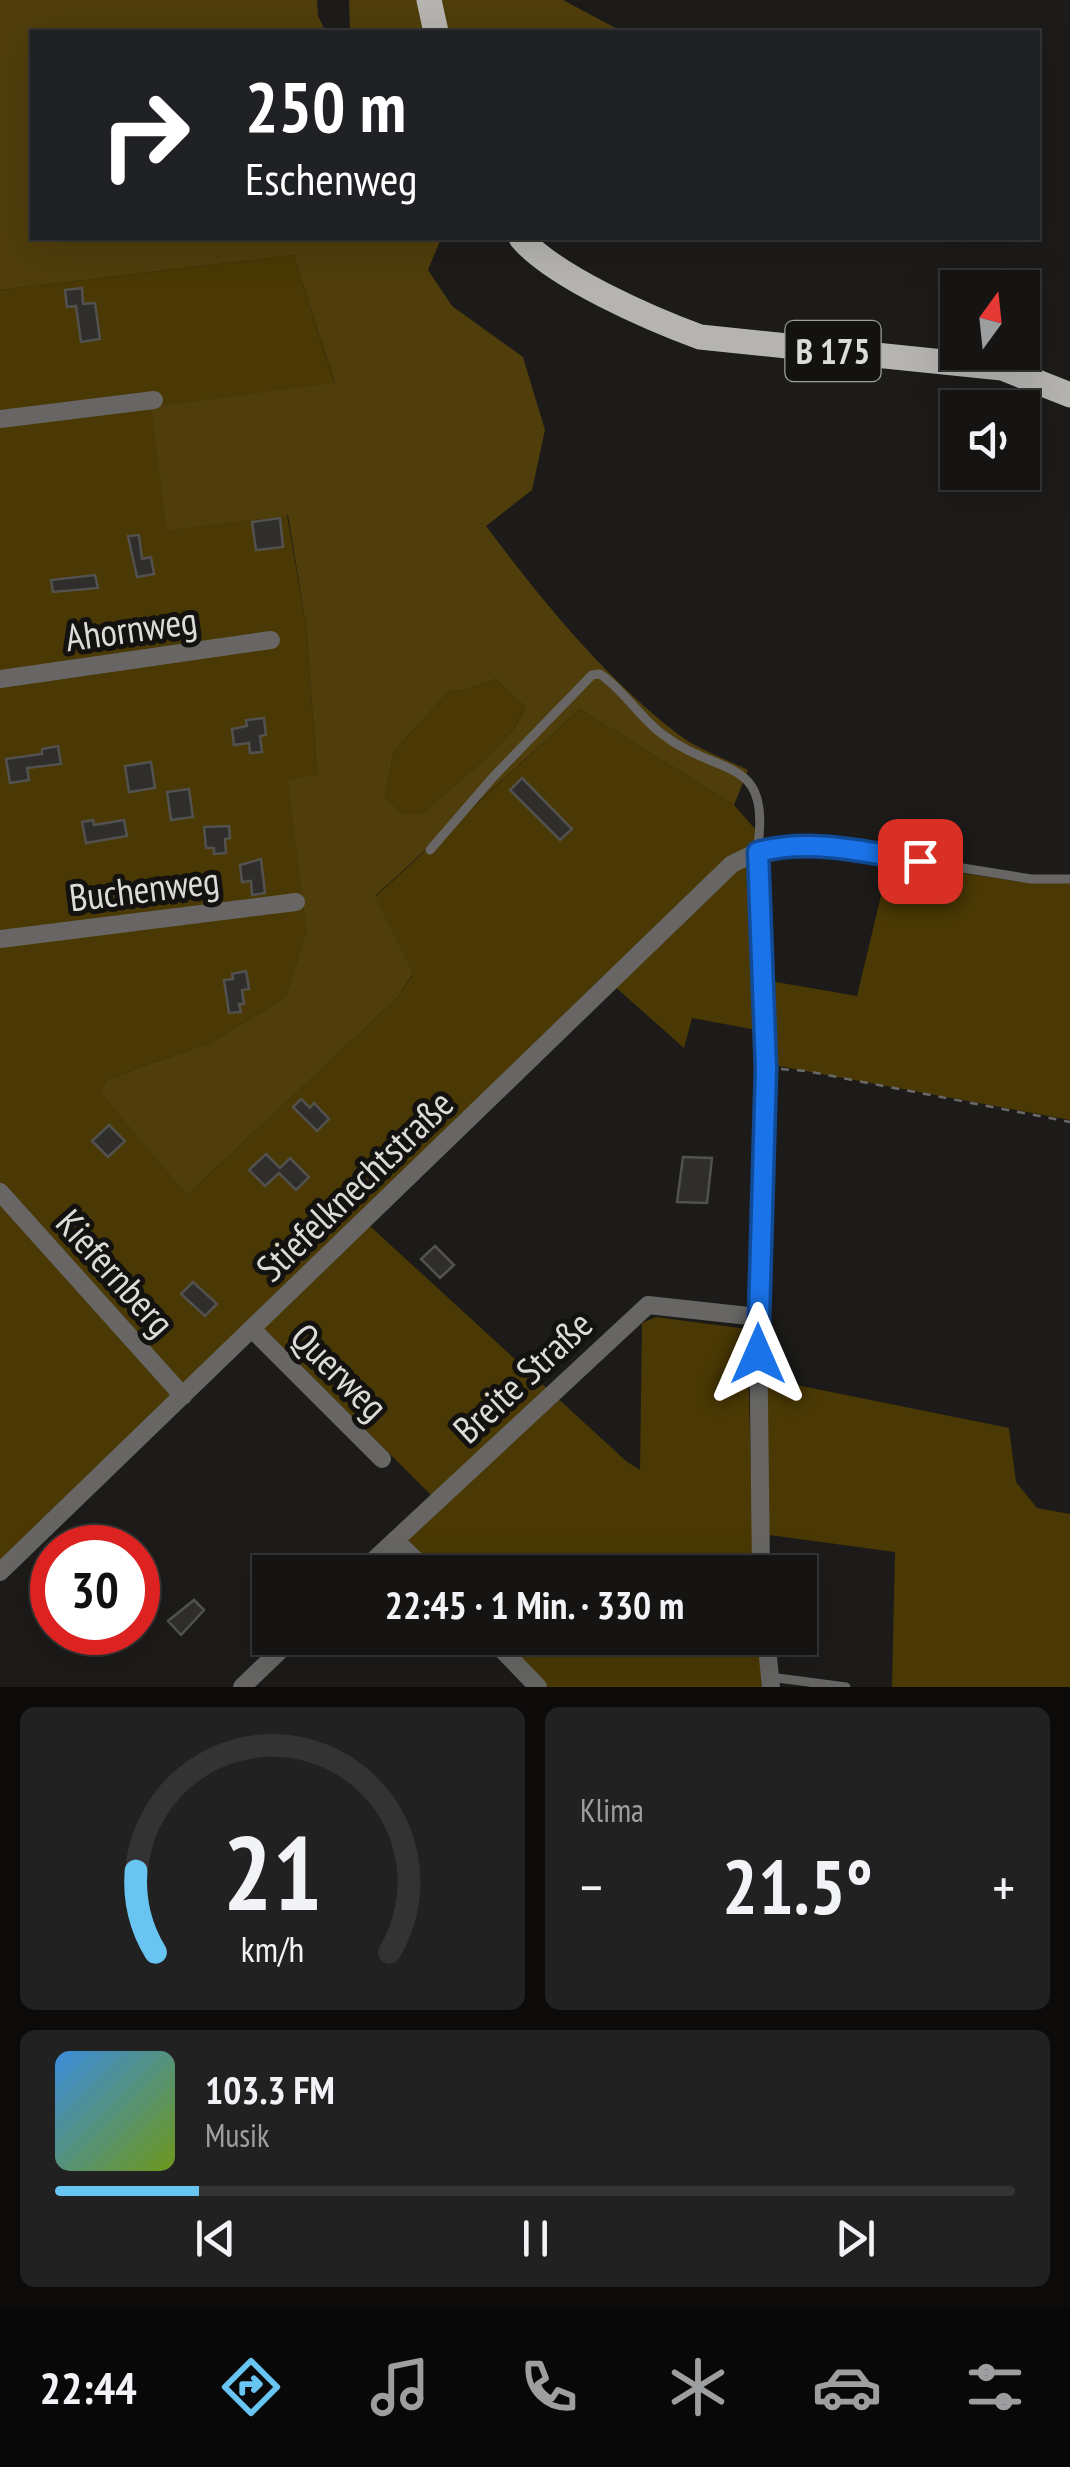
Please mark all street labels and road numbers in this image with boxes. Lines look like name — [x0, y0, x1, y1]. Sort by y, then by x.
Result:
road number: B 175 — [786, 321, 880, 381]
street label: Ahornweg — [62, 595, 200, 661]
street label: Buchenweg — [66, 854, 222, 922]
street label: Stiefelknechtstraße — [245, 1079, 463, 1291]
street label: Kiefernberg — [46, 1198, 186, 1346]
street label: Breite Straße — [442, 1299, 602, 1453]
street label: Querweg — [281, 1312, 399, 1430]

